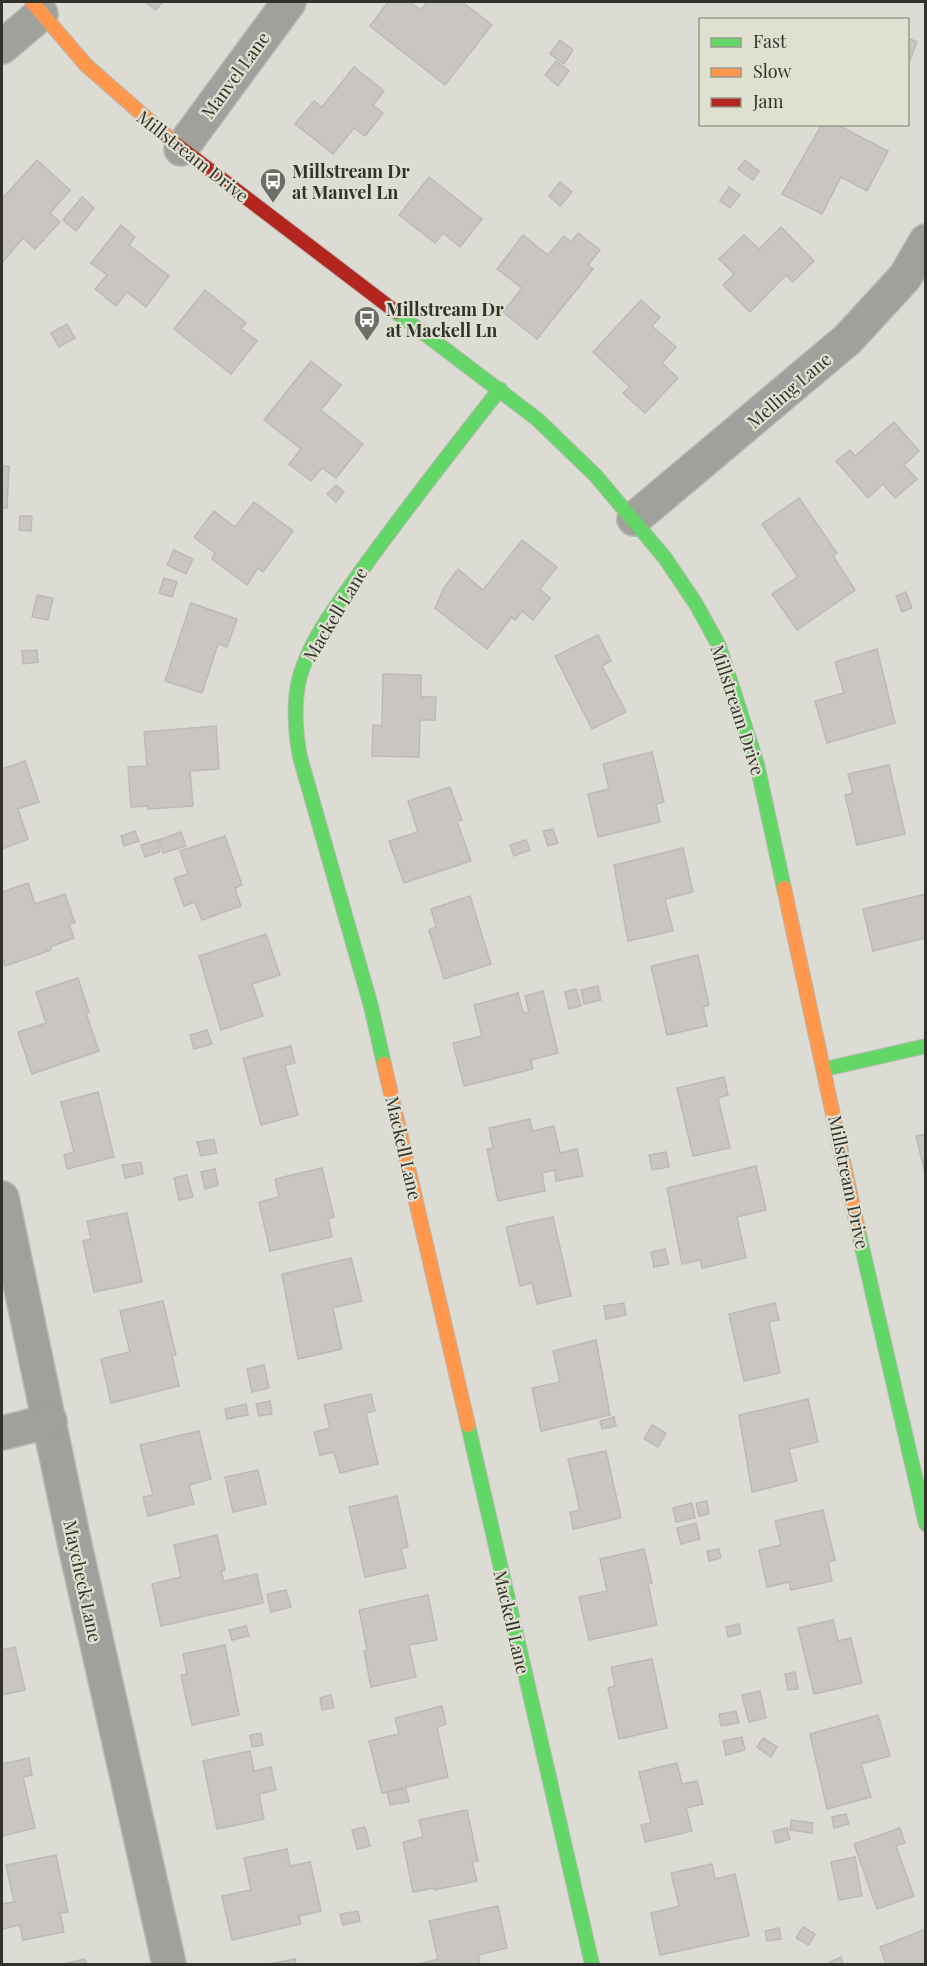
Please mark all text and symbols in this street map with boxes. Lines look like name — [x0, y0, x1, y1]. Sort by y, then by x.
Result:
legend — [699, 18, 909, 126]
street label: Manvel Lane — [195, 27, 275, 123]
text: Fast — [753, 29, 787, 53]
text: Slow — [753, 59, 791, 83]
text: Jam — [752, 89, 783, 113]
street label: Millstream Drive — [132, 105, 254, 207]
place label: Millstream Dr at Manvel Ln — [292, 159, 410, 204]
bus stop icon: Millstream Dr at Manvel Ln — [258, 166, 288, 204]
place label: Millstream Dr at Mackell Ln — [386, 297, 504, 342]
bus stop icon: Millstream Dr at Mackell Ln — [352, 304, 382, 342]
street label: Melling Lane — [742, 347, 836, 433]
street label: Mackell Lane — [297, 562, 373, 666]
street label: Millstream Drive — [706, 642, 770, 778]
street label: Mackell Lane — [380, 1094, 428, 1202]
street label: Millstream Drive — [823, 1113, 875, 1251]
street label: Maycheck Lane — [58, 1518, 108, 1644]
street label: Mackell Lane — [488, 1568, 536, 1676]

